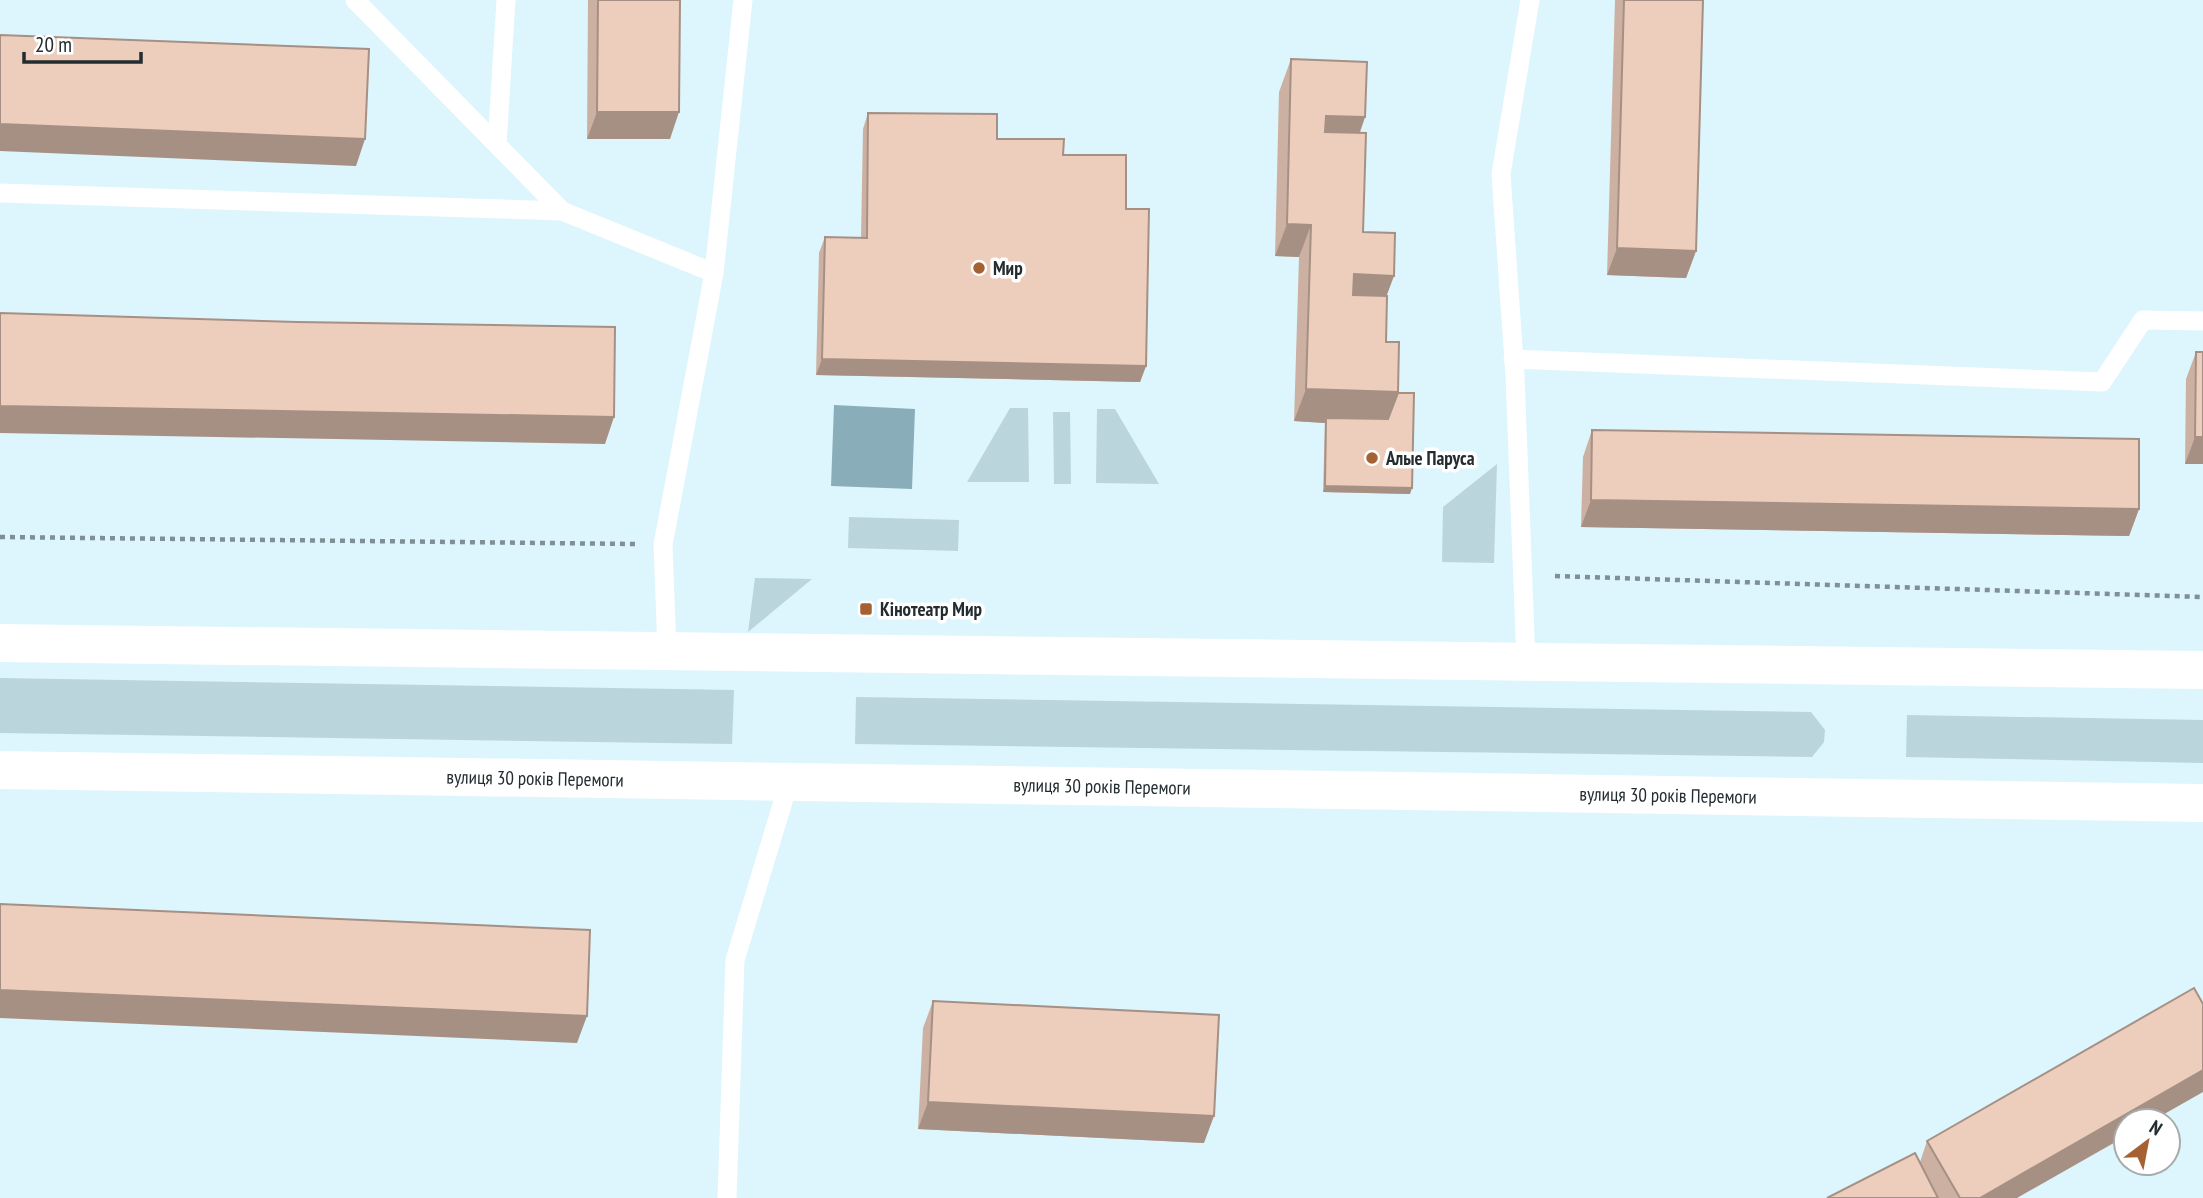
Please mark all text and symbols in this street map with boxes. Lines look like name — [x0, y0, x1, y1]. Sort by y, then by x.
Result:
scale bar — [24, 21, 142, 65]
text: 20 m — [35, 31, 72, 58]
place label: Мир — [993, 256, 1023, 280]
marker: Мир — [971, 260, 987, 276]
place label: Алые Паруса — [1385, 446, 1475, 470]
marker: Алые Паруса — [1364, 450, 1380, 466]
place label: Кінотеатр Мир — [880, 597, 982, 621]
marker: Кінотеатр Мир — [858, 601, 874, 617]
street label: вулиця 30 років Перемоги — [446, 764, 624, 792]
street label: вулиця 30 років Перемоги — [1013, 772, 1191, 800]
street label: вулиця 30 років Перемоги — [1579, 781, 1757, 809]
north arrow — [2112, 1107, 2182, 1177]
text: N — [2145, 1115, 2167, 1140]

